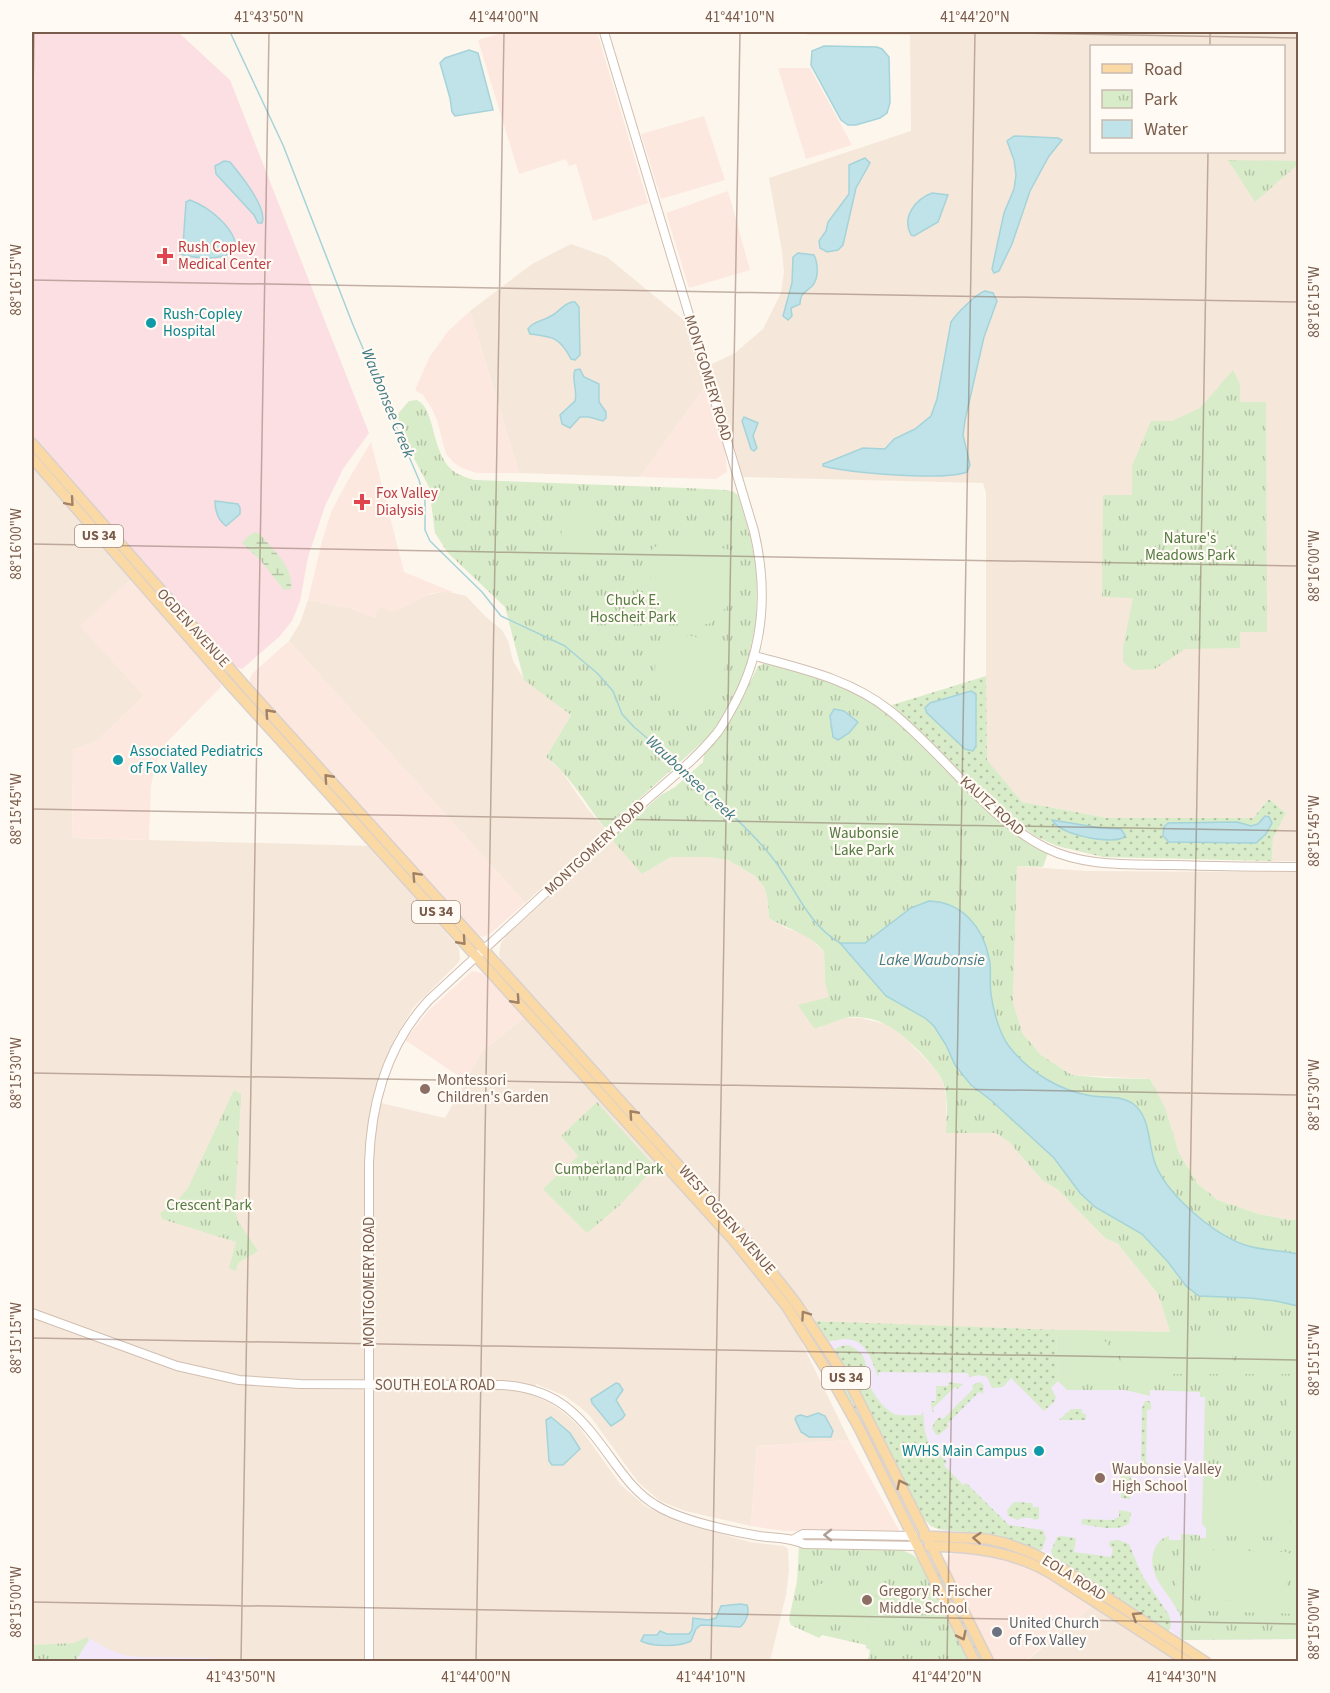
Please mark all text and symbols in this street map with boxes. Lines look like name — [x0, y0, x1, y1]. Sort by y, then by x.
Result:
text: 41°43'50"N — [234, 7, 304, 28]
text: 41°44'00"N — [469, 7, 539, 28]
text: 41°44'10"N — [705, 7, 775, 28]
text: 41°44'20"N — [940, 7, 1010, 28]
legend — [1090, 45, 1285, 153]
text: Road — [1144, 57, 1183, 82]
text: Park — [1144, 87, 1178, 112]
text: Water — [1144, 117, 1188, 142]
place label: Rush Copley Medical Center — [178, 237, 272, 275]
text: 88°16'15"W — [6, 244, 27, 316]
marker: Rush Copley Medical Center — [156, 247, 174, 265]
text: 88°16'15"W — [1304, 266, 1325, 338]
place label: Rush-Copley Hospital — [163, 304, 242, 342]
street label: MONTGOMERY ROAD — [679, 312, 737, 444]
marker: Rush-Copley Hospital — [144, 316, 158, 330]
water label: Waubonsee Creek — [356, 345, 420, 461]
place label: Fox Valley Dialysis — [376, 483, 438, 521]
marker: Fox Valley Dialysis — [353, 493, 371, 511]
one-way arrow — [63, 496, 74, 506]
text: 88°16'00"W — [6, 508, 27, 580]
road number: US 34 — [75, 525, 123, 547]
park label: Nature's Meadows Park — [1145, 528, 1236, 566]
text: 88°16'00"W — [1304, 530, 1325, 602]
street label: OGDEN AVENUE — [152, 584, 234, 672]
park label: Chuck E. Hoscheit Park — [590, 590, 677, 628]
one-way arrow — [265, 709, 276, 720]
water label: Waubonsee Creek — [641, 730, 741, 826]
place label: Associated Pediatrics of Fox Valley — [130, 741, 263, 779]
marker: Associated Pediatrics of Fox Valley — [111, 753, 125, 767]
street label: KAUTZ ROAD — [955, 771, 1029, 841]
text: 88°15'45"W — [6, 773, 27, 845]
one-way arrow — [324, 774, 335, 785]
text: 88°15'45"W — [1304, 795, 1325, 867]
street label: MONTGOMERY ROAD — [540, 796, 650, 900]
park label: Waubonsie Lake Park — [829, 823, 899, 861]
one-way arrow — [412, 872, 423, 882]
road number: US 34 — [412, 901, 460, 923]
one-way arrow — [455, 934, 466, 945]
water label: Lake Waubonsie — [879, 949, 985, 971]
one-way arrow — [509, 994, 520, 1004]
text: 88°15'30"W — [6, 1037, 27, 1109]
text: 88°15'30"W — [1304, 1059, 1325, 1131]
place label: Montessori Children's Garden — [437, 1070, 549, 1108]
marker: Montessori Children's Garden — [418, 1082, 432, 1096]
one-way arrow — [629, 1110, 640, 1121]
park label: Cumberland Park — [555, 1159, 664, 1180]
street label: WEST OGDEN AVENUE — [674, 1161, 780, 1279]
park label: Crescent Park — [166, 1195, 252, 1216]
street label: MONTGOMERY ROAD — [359, 1217, 380, 1347]
text: 88°15'15"W — [6, 1302, 27, 1374]
one-way arrow — [801, 1310, 812, 1321]
text: 88°15'15"W — [1304, 1324, 1325, 1396]
road number: US 34 — [822, 1367, 870, 1389]
street label: SOUTH EOLA ROAD — [375, 1375, 495, 1396]
place label: WVHS Main Campus — [902, 1441, 1027, 1462]
marker: WVHS Main Campus — [1032, 1444, 1046, 1458]
place label: Waubonsie Valley High School — [1112, 1459, 1221, 1497]
marker: Waubonsie Valley High School — [1093, 1471, 1107, 1485]
one-way arrow — [897, 1479, 908, 1490]
one-way arrow — [823, 1529, 832, 1541]
one-way arrow — [972, 1532, 981, 1545]
street label: EOLA ROAD — [1038, 1550, 1110, 1606]
text: 88°15'00"W — [6, 1566, 27, 1638]
place label: Gregory R. Fischer Middle School — [879, 1581, 993, 1619]
text: 88°15'00"W — [1304, 1588, 1325, 1660]
marker: Gregory R. Fischer Middle School — [860, 1593, 874, 1607]
one-way arrow — [1132, 1612, 1142, 1624]
place label: United Church of Fox Valley — [1009, 1613, 1099, 1651]
marker: United Church of Fox Valley — [990, 1625, 1004, 1639]
one-way arrow — [955, 1630, 967, 1641]
text: 41°43'50"N — [206, 1667, 276, 1688]
text: 41°44'00"N — [441, 1667, 511, 1688]
text: 41°44'10"N — [676, 1667, 746, 1688]
text: 41°44'20"N — [912, 1667, 982, 1688]
text: 41°44'30"N — [1147, 1667, 1217, 1688]

